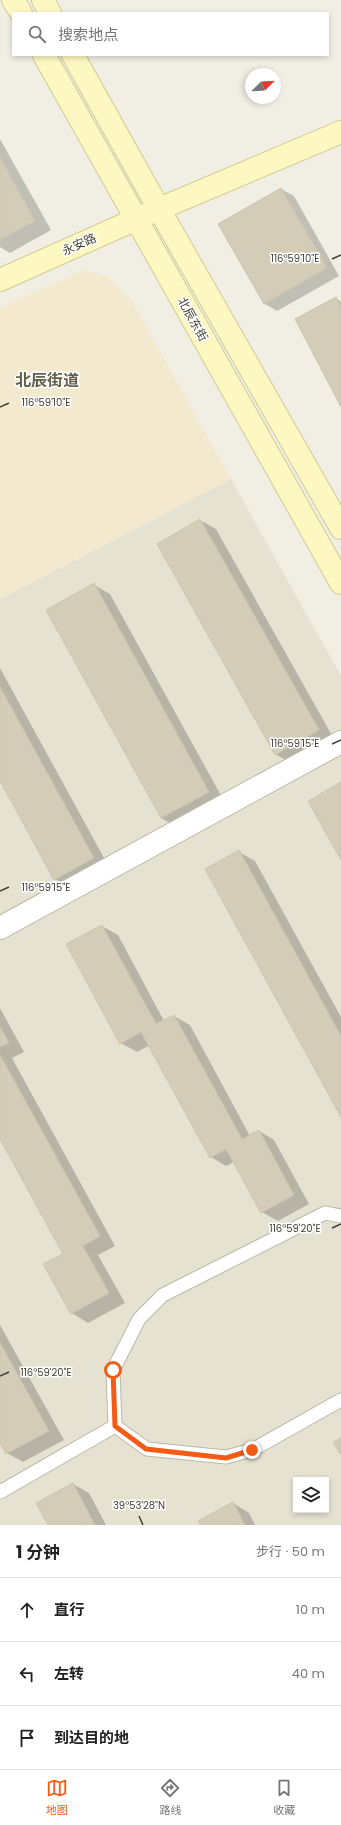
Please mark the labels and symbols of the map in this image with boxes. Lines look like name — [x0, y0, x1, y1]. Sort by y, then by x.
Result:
north arrow — [245, 68, 281, 104]
street label: 永安路 — [59, 229, 99, 259]
text: 116°59'10"E — [271, 251, 319, 266]
street label: 北辰东街 — [174, 294, 212, 344]
district label: 北辰街道 — [15, 369, 79, 392]
text: 116°59'10"E — [22, 395, 70, 410]
text: 116°59'15"E — [271, 736, 319, 751]
text: 116°59'15"E — [22, 880, 70, 895]
text: 116°59'20"E — [269, 1221, 321, 1236]
route start — [104, 1361, 122, 1379]
text: 116°59'20"E — [20, 1365, 72, 1380]
route end — [243, 1441, 261, 1459]
text: 39°53'28"N — [113, 1498, 165, 1513]

